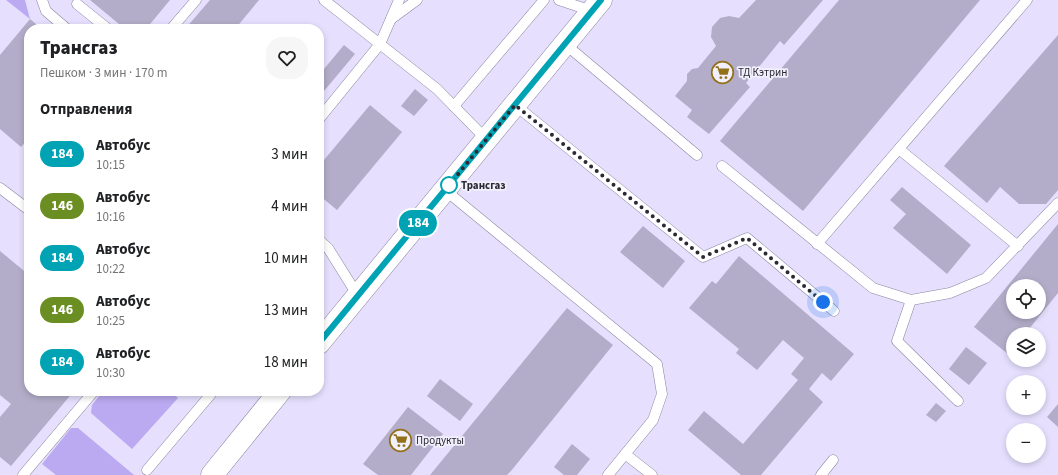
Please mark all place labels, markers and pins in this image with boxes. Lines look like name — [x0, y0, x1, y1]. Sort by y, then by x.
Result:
supermarket icon: ТД Кэтрин — [710, 59, 736, 85]
place label: ТД Кэтрин — [738, 65, 787, 80]
marker: Трансгаз — [440, 176, 458, 194]
place label: Трансгаз — [461, 178, 506, 193]
supermarket icon: Продукты — [387, 427, 413, 453]
place label: Продукты — [416, 433, 464, 448]

